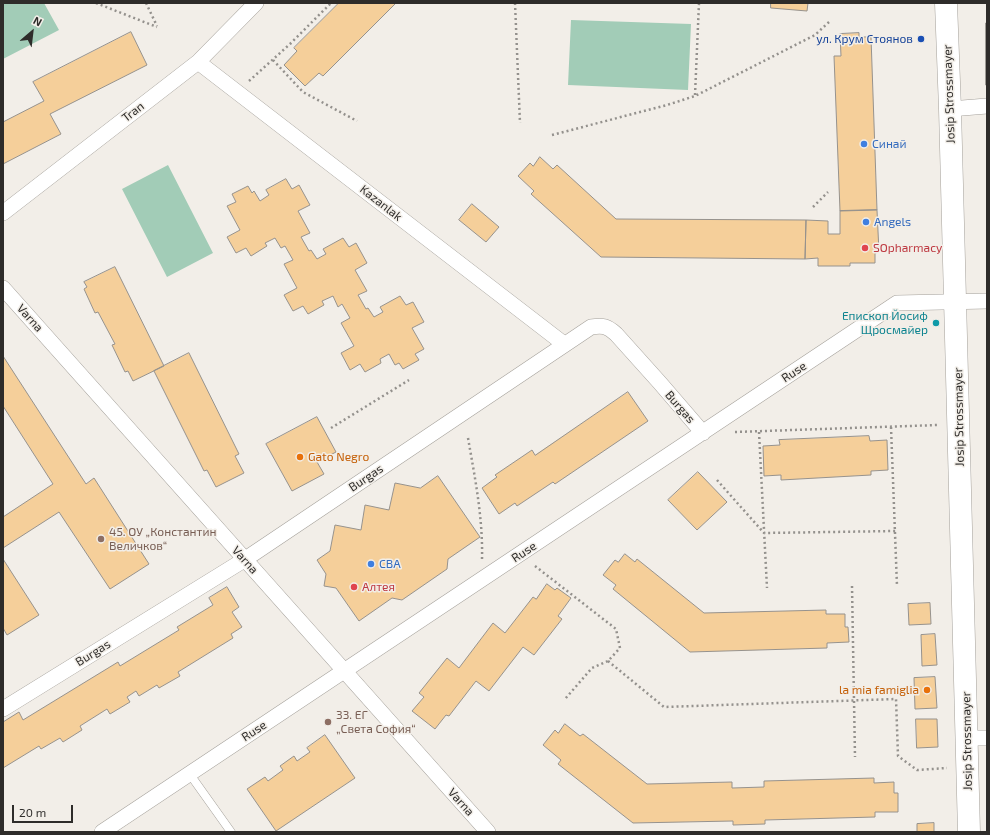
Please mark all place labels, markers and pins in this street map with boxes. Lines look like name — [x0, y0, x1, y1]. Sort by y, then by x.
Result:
place label: ул. Крум Стоянов — [816, 32, 913, 46]
marker: ул. Крум Стоянов — [916, 34, 926, 44]
place label: Синай — [872, 137, 907, 151]
marker: Синай — [859, 139, 869, 149]
place label: Angels — [874, 215, 911, 229]
marker: Angels — [861, 217, 871, 227]
place label: SOpharmacy — [873, 241, 942, 255]
marker: SOpharmacy — [860, 243, 870, 253]
place label: Епископ Йосиф Щросмайер — [842, 309, 928, 337]
marker: Епископ Йосиф Щросмайер — [931, 318, 941, 328]
place label: Gato Negro — [308, 450, 369, 464]
marker: Gato Negro — [295, 452, 305, 462]
place label: 45. ОУ „Константин Величков“ — [109, 525, 216, 553]
marker: 45. ОУ „Константин Величков“ — [96, 534, 106, 544]
place label: CBA — [379, 557, 401, 571]
marker: CBA — [366, 559, 376, 569]
place label: Алтея — [362, 580, 395, 594]
marker: Алтея — [349, 582, 359, 592]
place label: la mia famiglia — [839, 683, 919, 697]
marker: la mia famiglia — [922, 685, 932, 695]
place label: 33. ЕГ „Света София“ — [336, 708, 416, 736]
marker: 33. ЕГ „Света София“ — [323, 717, 333, 727]

